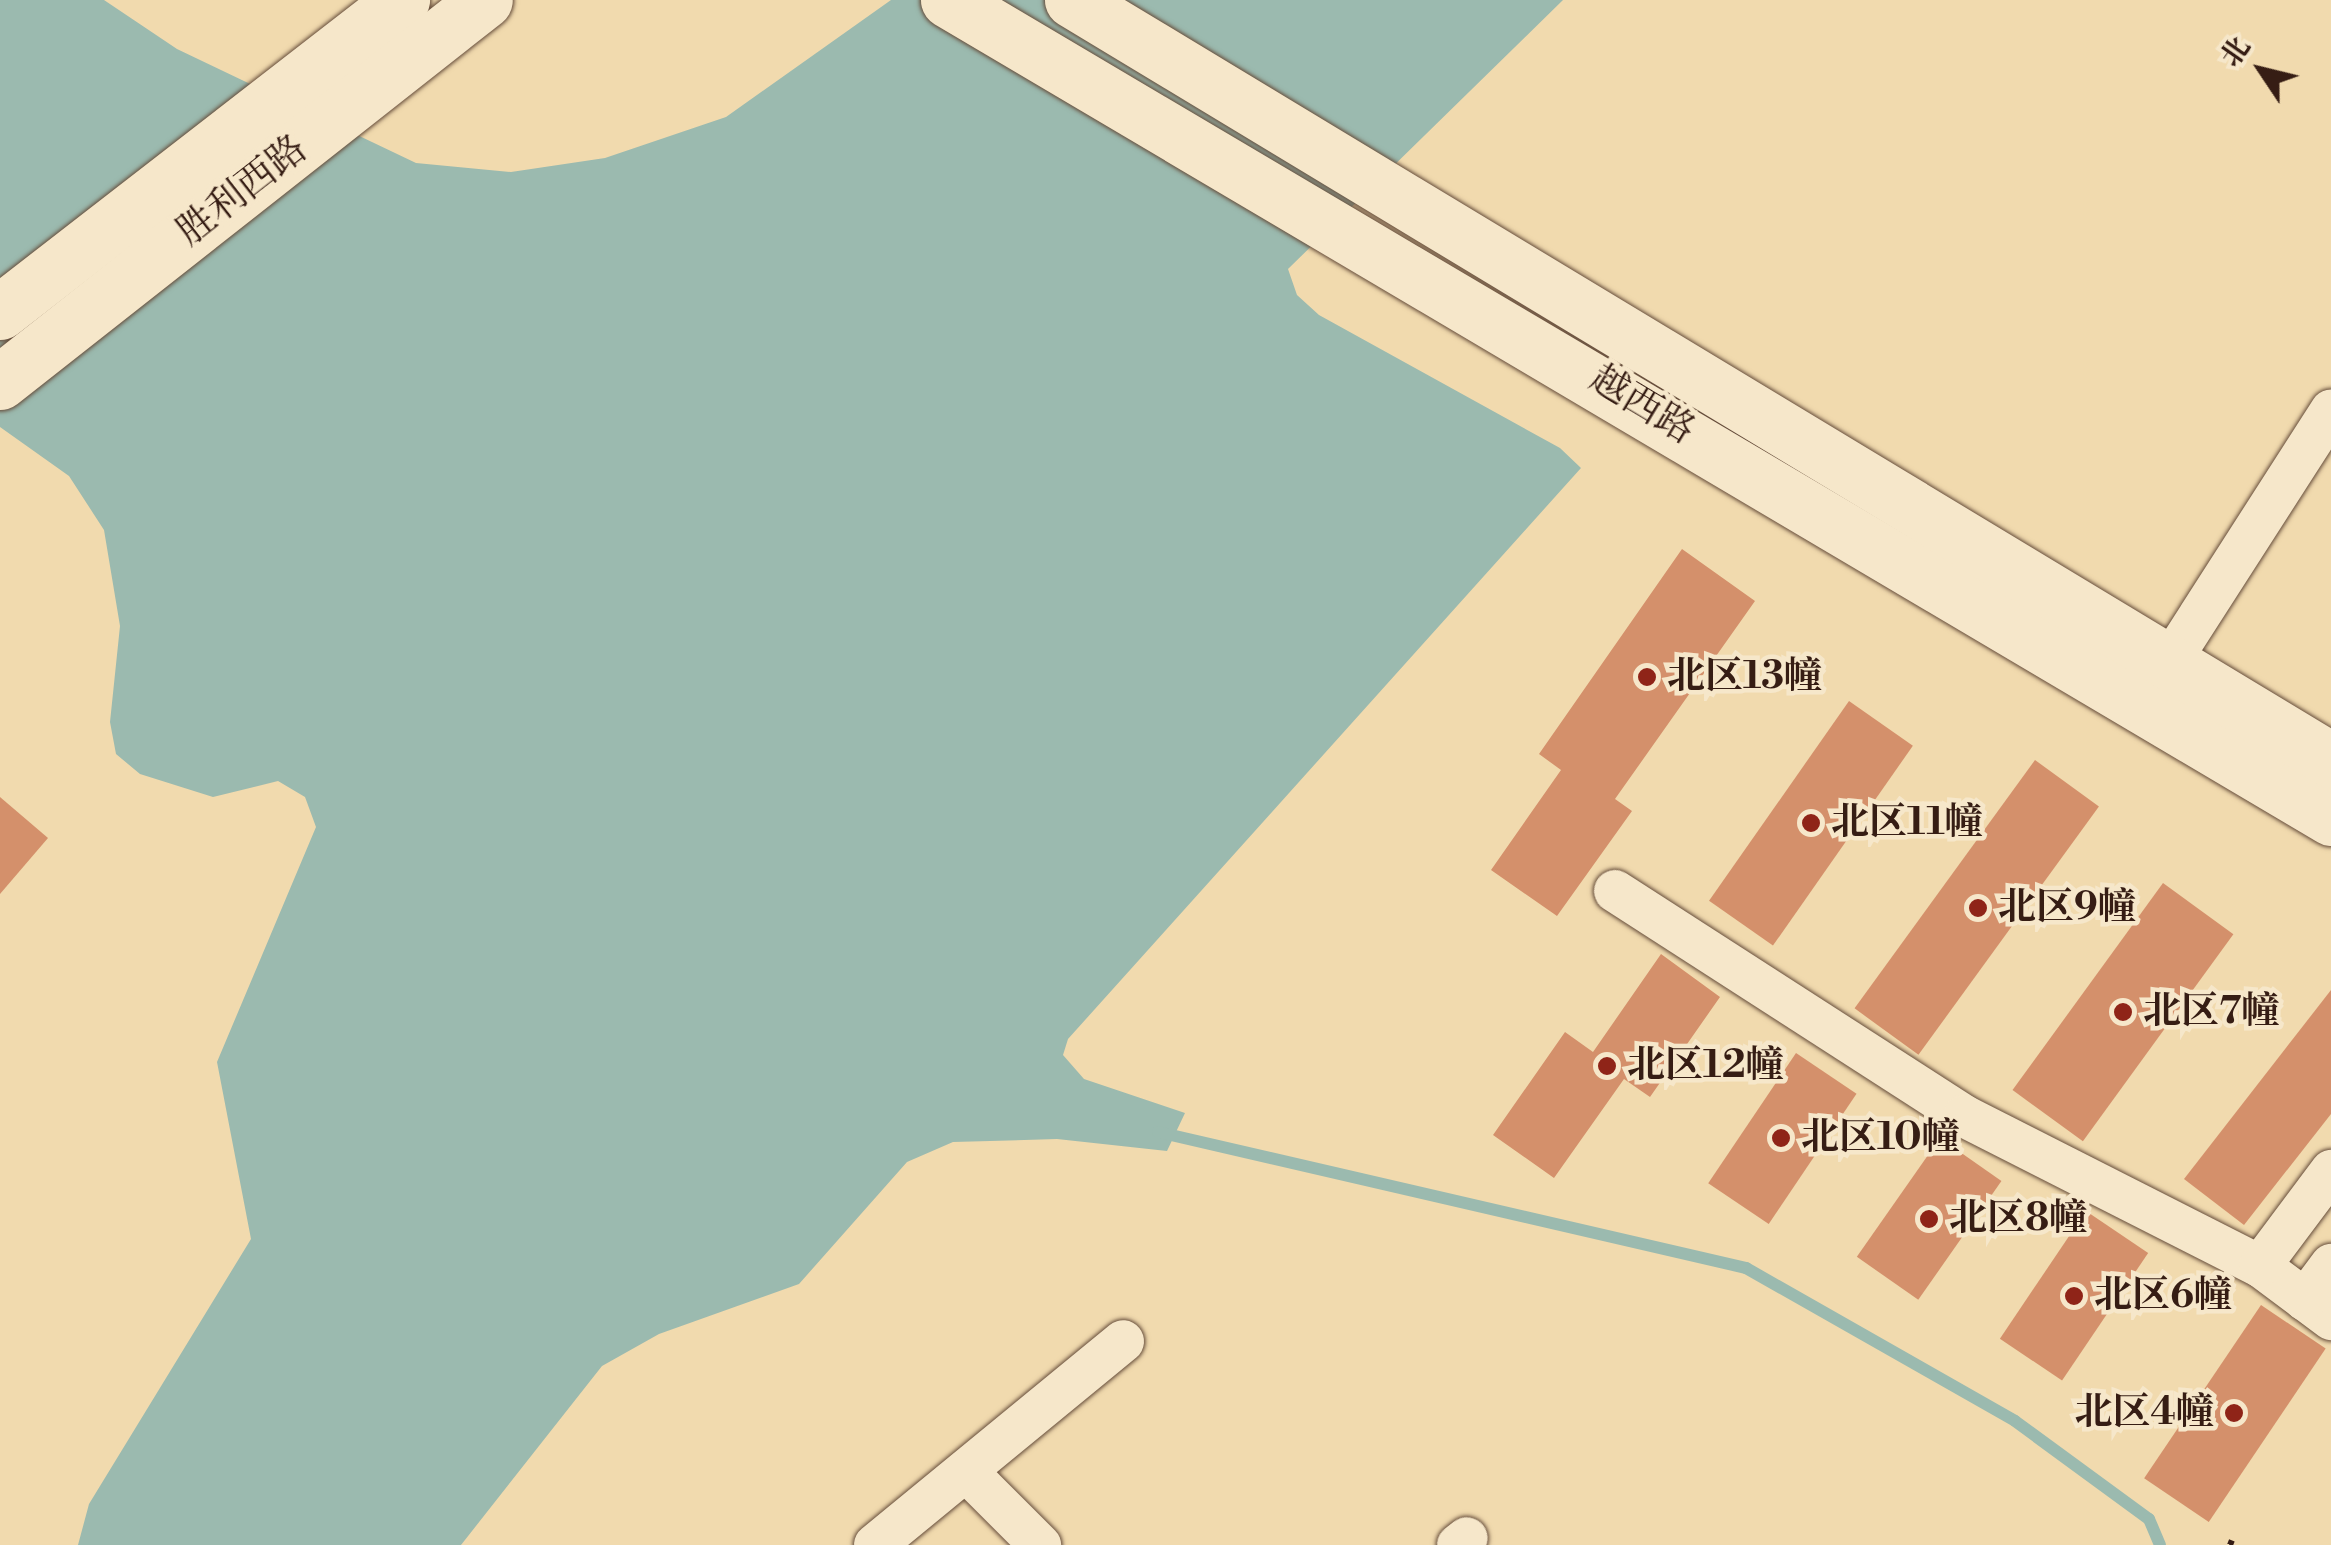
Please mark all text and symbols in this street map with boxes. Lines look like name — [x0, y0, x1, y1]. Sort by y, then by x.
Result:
north arrow — [2211, 20, 2311, 120]
text: 北 — [2214, 31, 2258, 74]
street label: 胜利西路 — [168, 126, 316, 256]
street label: 越西路 — [1581, 356, 1703, 454]
place label: 北区13幢 — [1667, 654, 1822, 700]
marker: 北区13幢 — [1636, 666, 1658, 688]
place label: 北区11幢 — [1831, 800, 1983, 846]
marker: 北区11幢 — [1800, 812, 1822, 834]
place label: 北区9幢 — [1998, 885, 2136, 931]
marker: 北区9幢 — [1967, 897, 1989, 919]
place label: 北区7幢 — [2143, 989, 2279, 1035]
marker: 北区7幢 — [2112, 1001, 2134, 1023]
place label: 北区12幢 — [1627, 1043, 1784, 1089]
marker: 北区12幢 — [1596, 1055, 1618, 1077]
place label: 北区10幢 — [1801, 1115, 1960, 1161]
marker: 北区10幢 — [1770, 1127, 1792, 1149]
place label: 北区8幢 — [1949, 1196, 2087, 1242]
marker: 北区8幢 — [1918, 1208, 1940, 1230]
place label: 北区6幢 — [2094, 1273, 2232, 1319]
marker: 北区6幢 — [2063, 1285, 2085, 1307]
place label: 北区4幢 — [2075, 1390, 2214, 1436]
marker: 北区4幢 — [2223, 1402, 2245, 1424]

